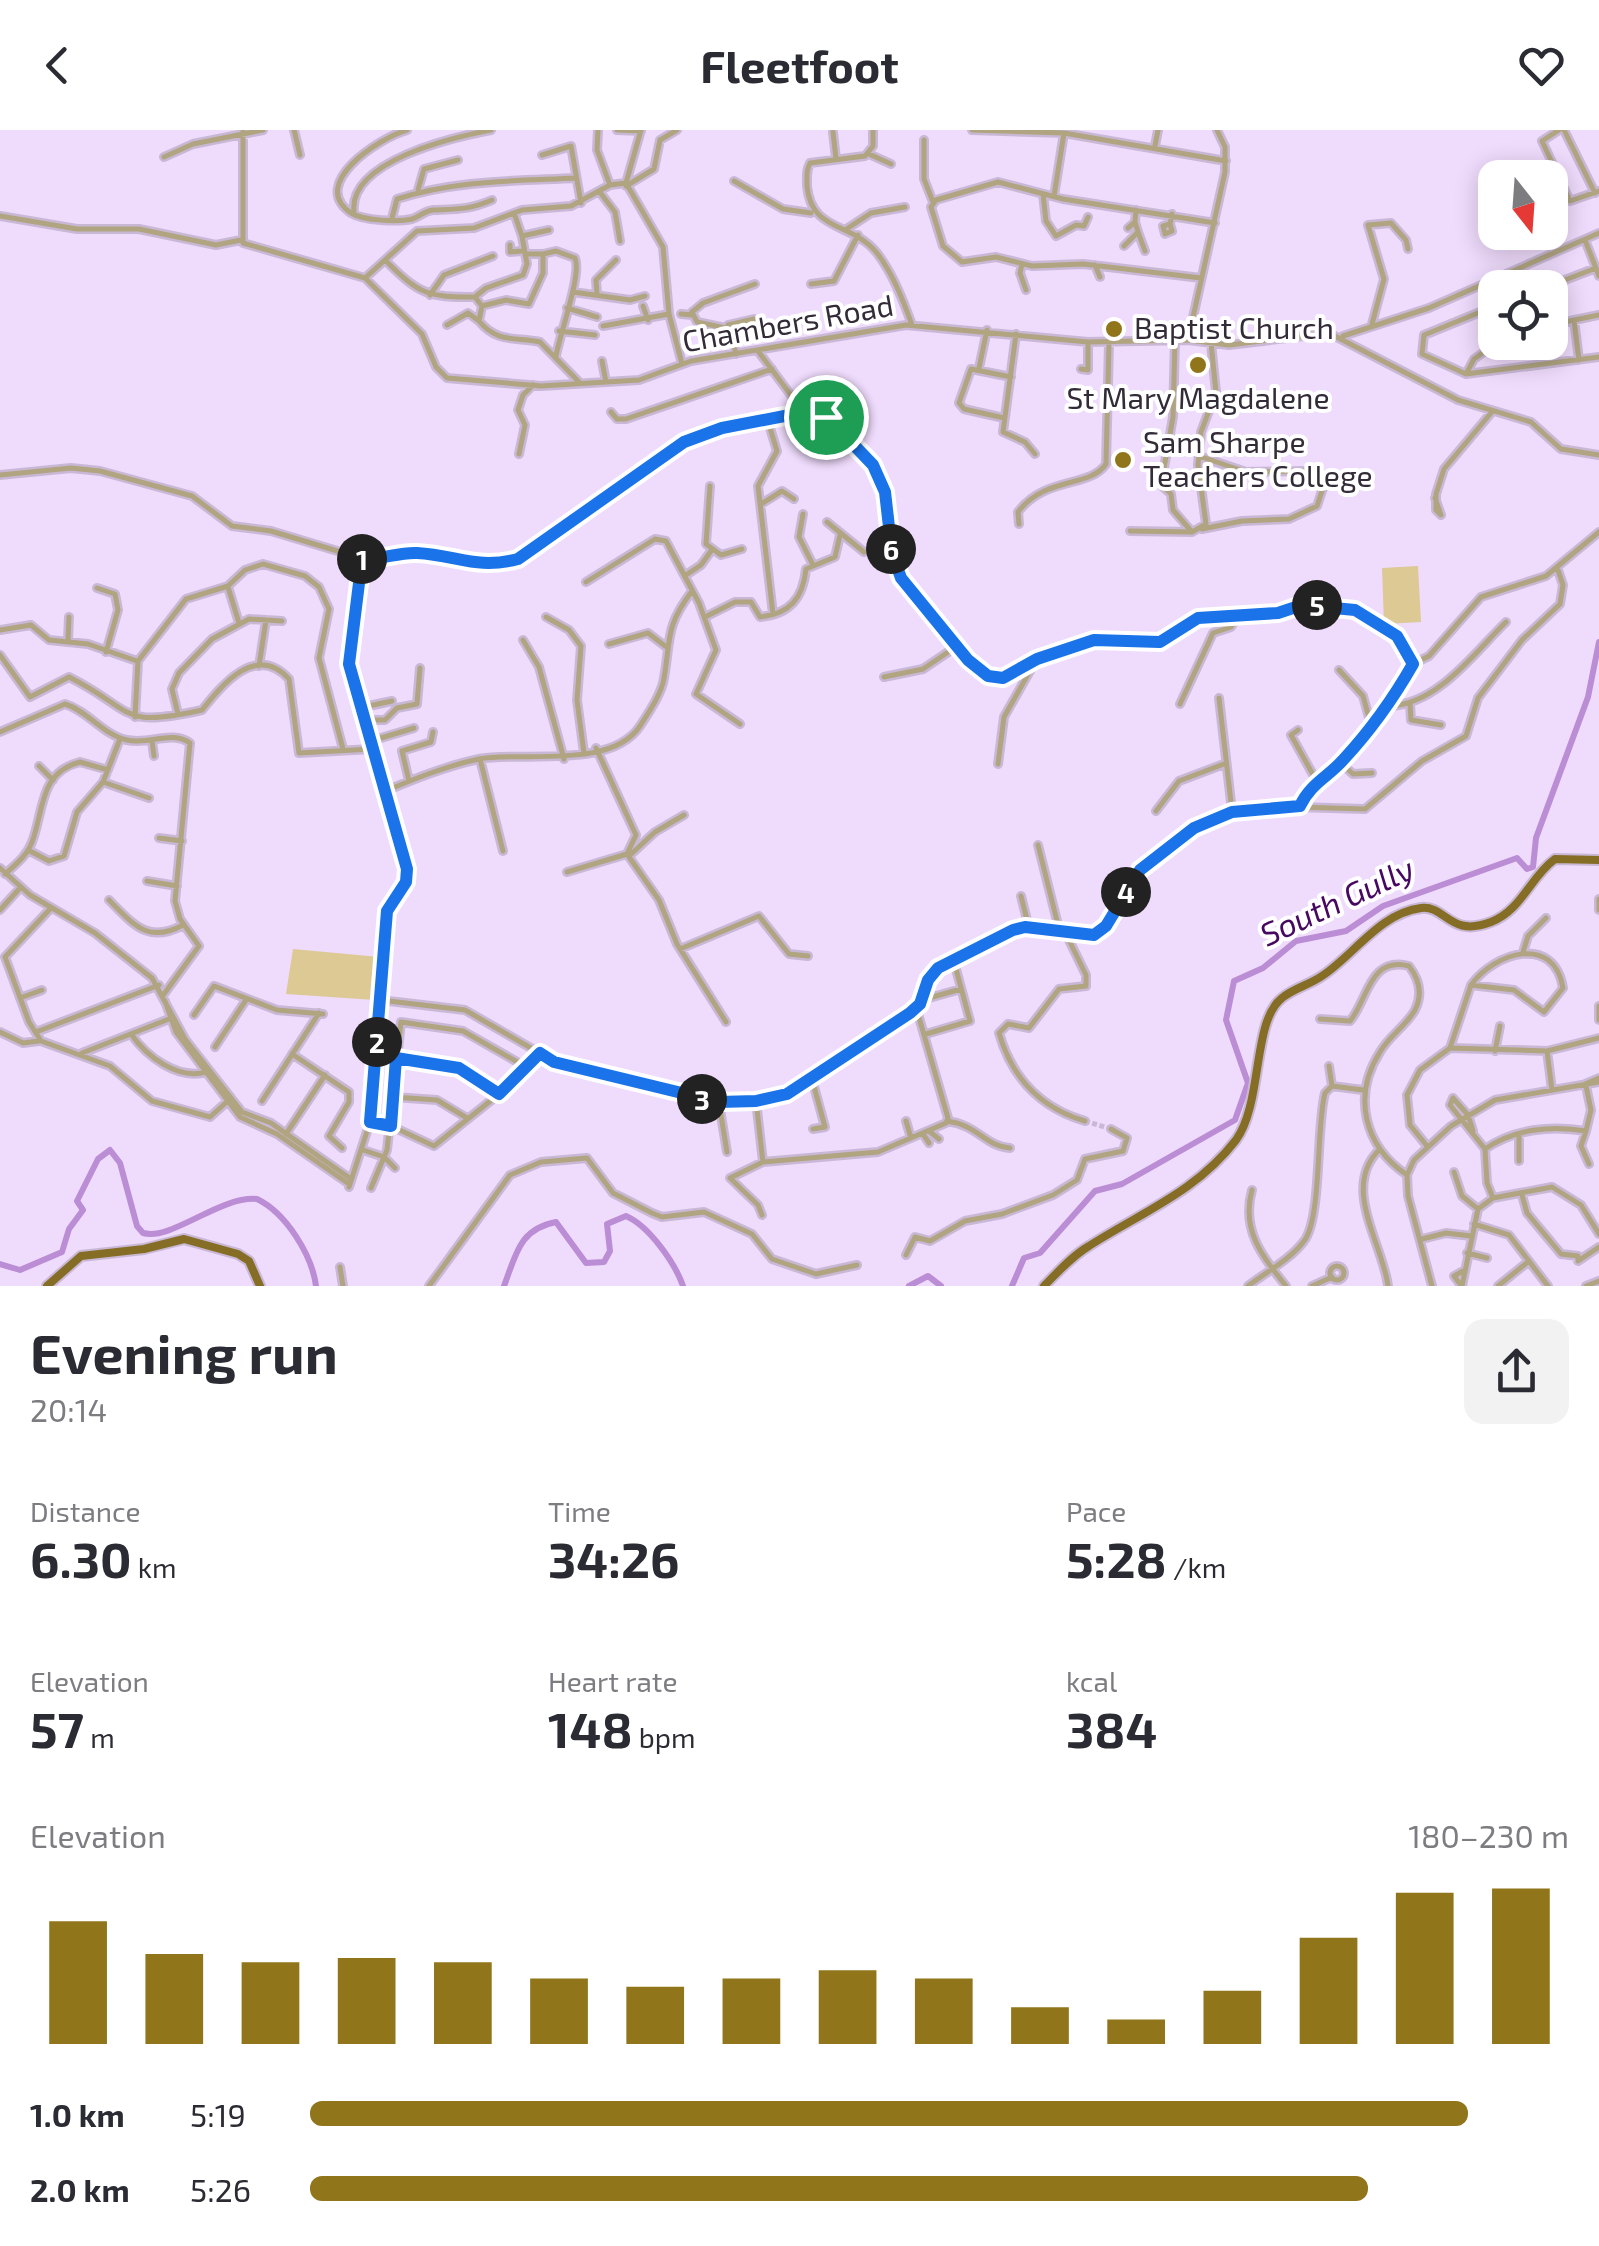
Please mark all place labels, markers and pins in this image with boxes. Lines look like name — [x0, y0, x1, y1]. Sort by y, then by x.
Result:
place label: Baptist Church — [1134, 309, 1334, 345]
marker: Baptist Church — [1103, 318, 1125, 340]
marker: St Mary Magdalene — [1187, 354, 1209, 376]
pin — [784, 375, 869, 460]
place label: St Mary Magdalene — [1066, 379, 1330, 415]
place label: Sam Sharpe Teachers College — [1143, 423, 1373, 493]
marker: Sam Sharpe Teachers College — [1112, 449, 1134, 471]
pin: 6 — [866, 524, 916, 574]
pin: 1 — [337, 534, 387, 584]
pin: 5 — [1292, 580, 1342, 630]
pin: 4 — [1101, 867, 1151, 917]
pin: 2 — [352, 1017, 402, 1067]
pin: 3 — [677, 1074, 727, 1124]

